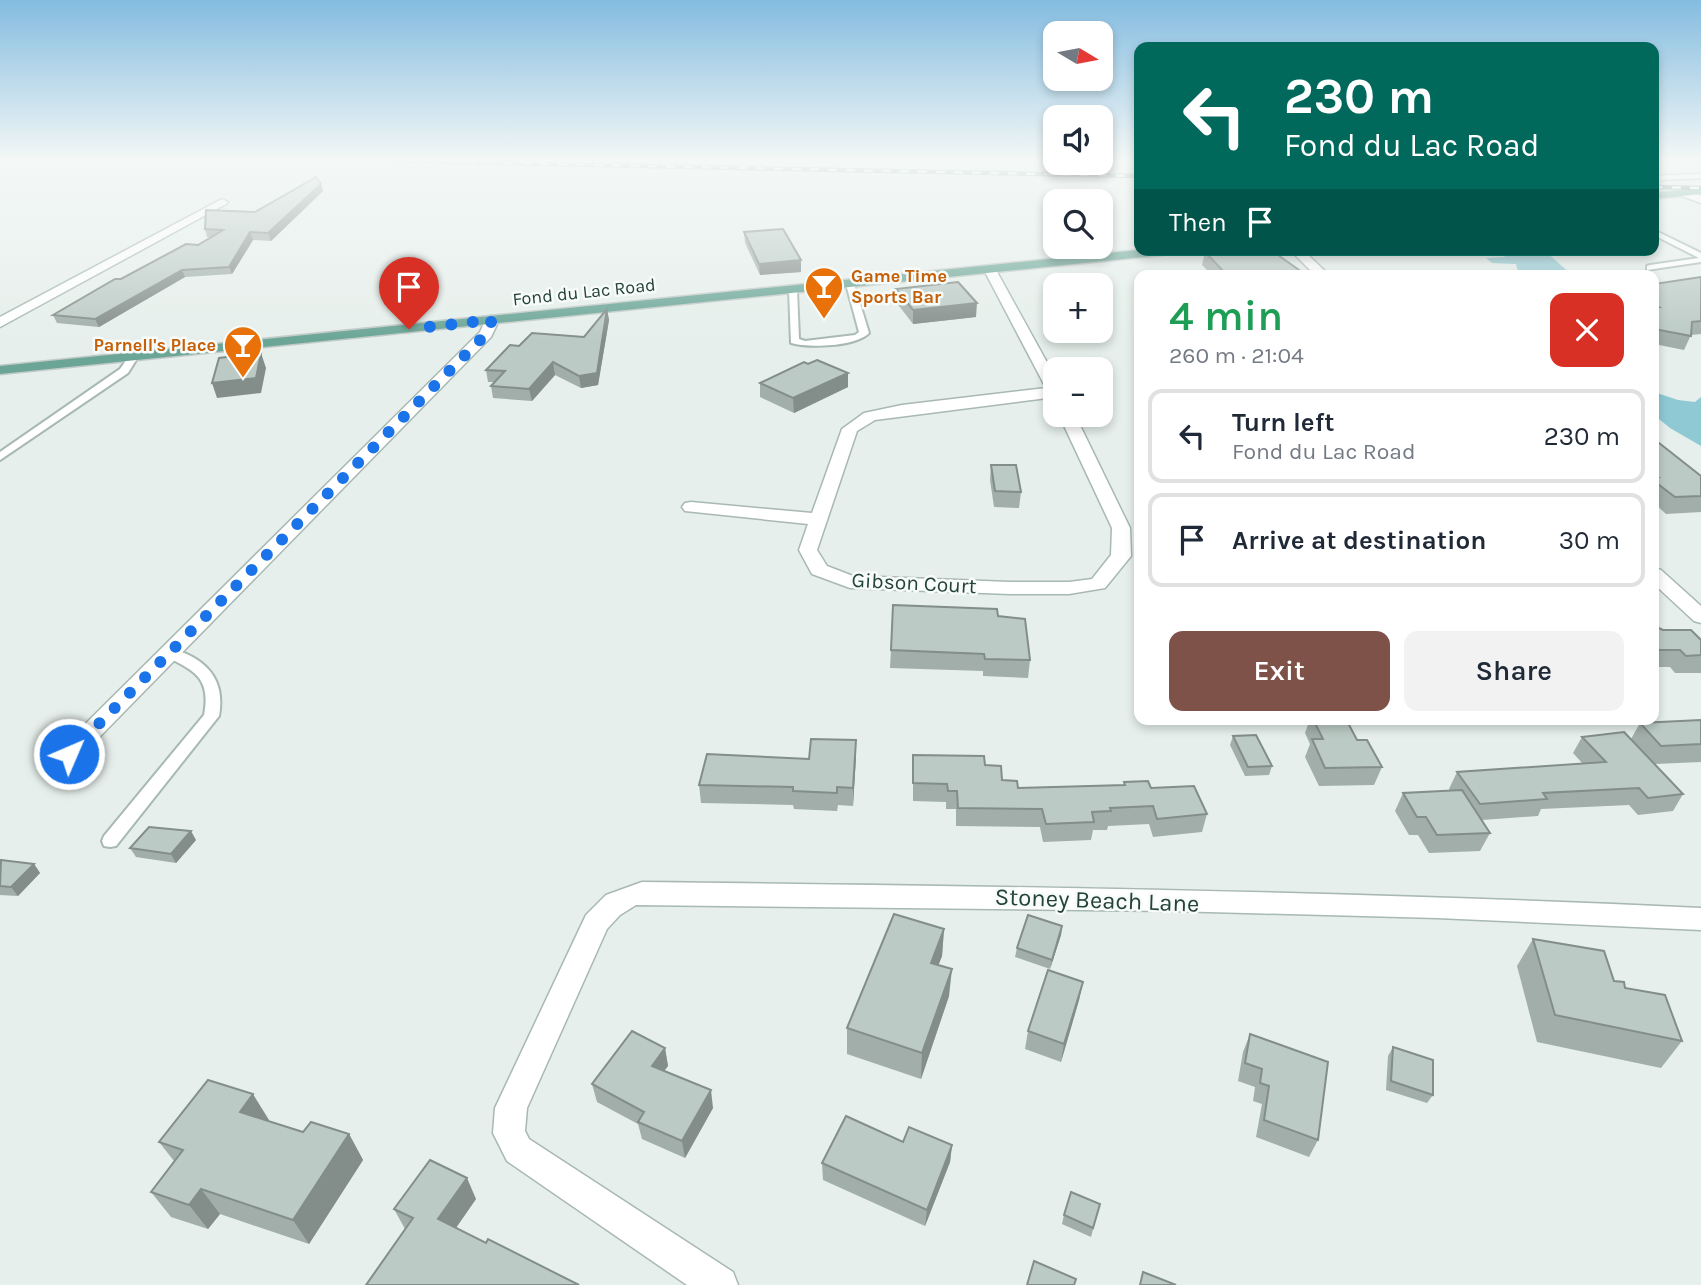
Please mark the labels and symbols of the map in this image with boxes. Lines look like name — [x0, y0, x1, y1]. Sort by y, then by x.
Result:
north arrow — [1043, 21, 1113, 91]
pin — [379, 257, 439, 329]
bar icon: Game Time Sports Bar — [803, 265, 845, 320]
place label: Game Time Sports Bar — [851, 265, 947, 308]
street label: Fond du Lac Road — [511, 274, 657, 310]
bar icon: Parnell's Place — [222, 324, 264, 379]
place label: Parnell's Place — [93, 334, 216, 356]
street label: Gibson Court — [851, 568, 977, 598]
position arrow — [32, 717, 106, 791]
street label: Stoney Beach Lane — [994, 882, 1200, 918]

